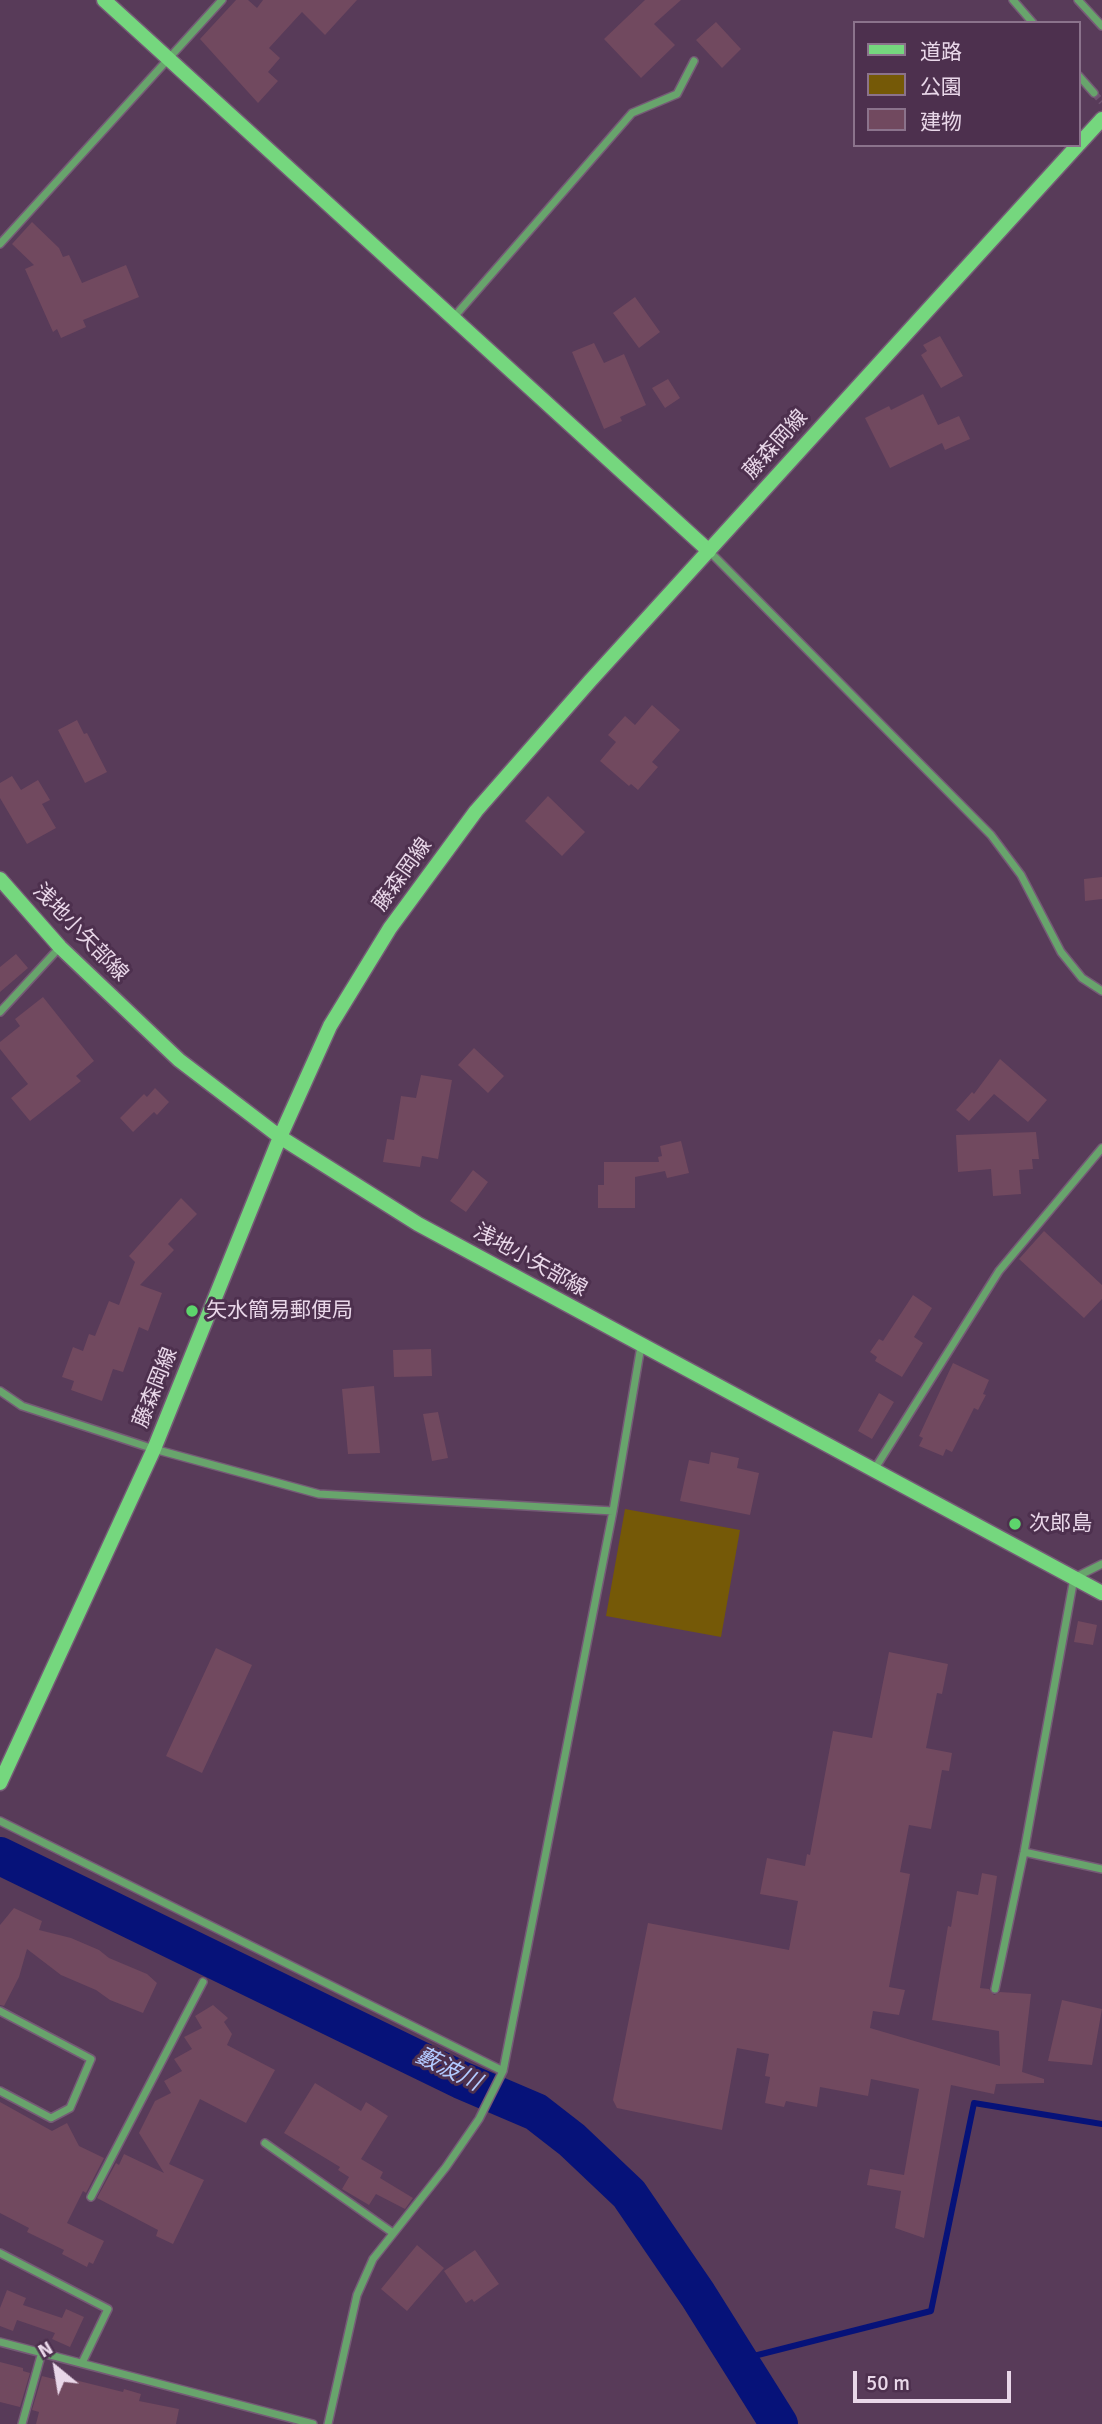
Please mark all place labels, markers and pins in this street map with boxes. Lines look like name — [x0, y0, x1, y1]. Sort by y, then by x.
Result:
place label: 矢水簡易郵便局 — [206, 1298, 353, 1324]
marker: 矢水簡易郵便局 — [184, 1303, 200, 1319]
place label: 次郎島 — [1029, 1511, 1092, 1537]
marker: 次郎島 — [1007, 1516, 1023, 1532]

